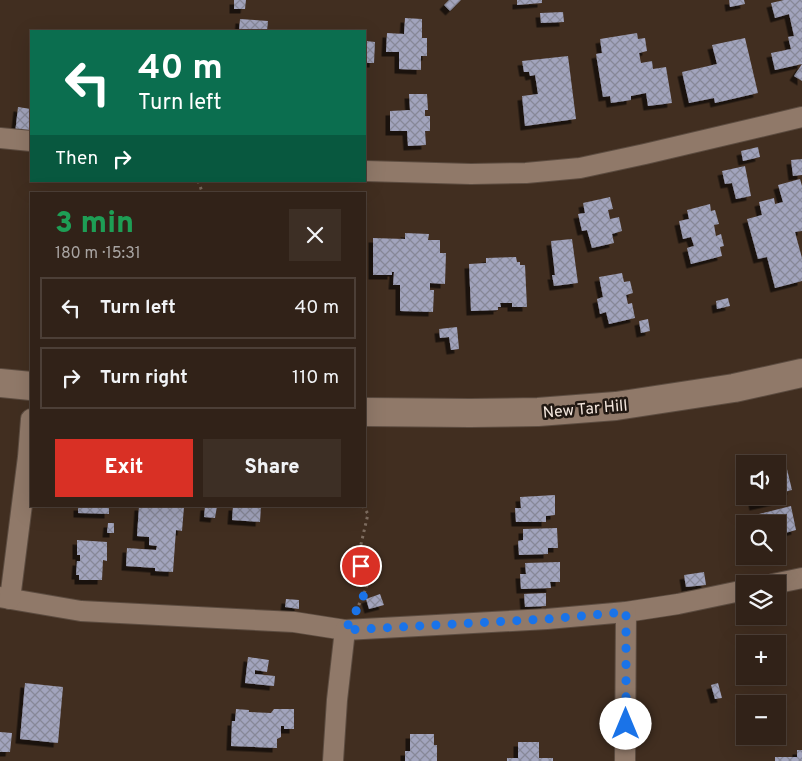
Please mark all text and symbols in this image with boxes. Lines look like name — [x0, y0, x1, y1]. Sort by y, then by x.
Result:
text: 40 m — [138, 47, 223, 91]
icon: left — [55, 50, 120, 115]
text: Turn left — [138, 90, 221, 117]
icon: right — [108, 145, 136, 173]
text: Then — [55, 147, 98, 171]
text: 3 min — [55, 206, 134, 243]
button: close — [289, 209, 341, 261]
text: 180 m · 15:31 — [55, 244, 141, 264]
icon: left — [57, 294, 85, 322]
text: Turn left — [100, 296, 176, 320]
text: 40 m — [294, 296, 339, 320]
icon: right — [57, 364, 85, 392]
text: Turn right — [100, 366, 188, 390]
text: 110 m — [292, 366, 339, 390]
street label: New Tar Hill — [542, 396, 628, 424]
button: Exit — [55, 439, 193, 497]
button: Share — [203, 439, 341, 497]
map controls — [736, 455, 786, 745]
button: sound — [736, 455, 786, 505]
button: search — [736, 515, 786, 565]
pin — [340, 545, 382, 587]
icon: arrive — [347, 552, 375, 580]
button: layers — [736, 575, 786, 625]
button: + — [736, 635, 786, 685]
button: − — [736, 695, 786, 745]
position arrow — [599, 697, 651, 749]

